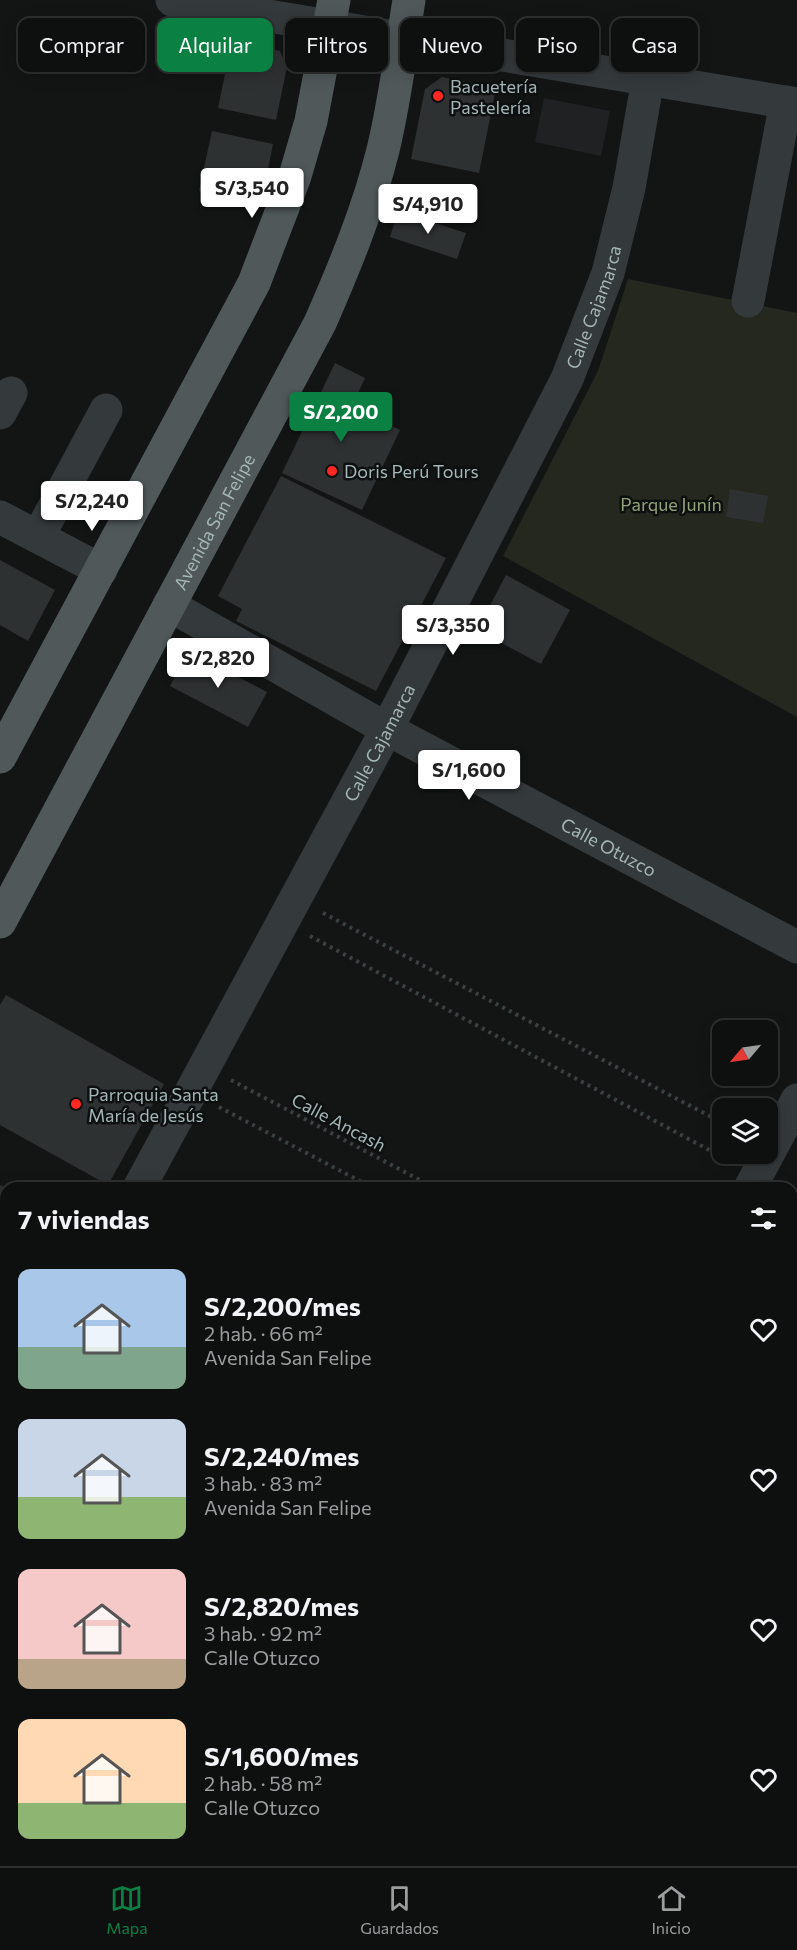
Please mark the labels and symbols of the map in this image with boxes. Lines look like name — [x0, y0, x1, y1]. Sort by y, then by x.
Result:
place label: Bacuetería Pastelería — [450, 75, 537, 118]
marker: Bacuetería Pastelería — [431, 89, 445, 103]
pin: S/3,540 — [197, 168, 307, 219]
pin: S/4,910 — [373, 184, 483, 235]
street label: Calle Cajamarca — [561, 243, 625, 372]
pin: S/2,200 — [286, 392, 396, 443]
street label: Avenida San Felipe — [169, 450, 259, 593]
place label: Doris Perú Tours — [344, 460, 479, 482]
marker: Doris Perú Tours — [325, 464, 339, 478]
pin: S/2,240 — [37, 481, 147, 532]
park label: Parque Junín — [620, 493, 722, 515]
pin: S/3,350 — [398, 605, 508, 656]
pin: S/2,820 — [163, 638, 273, 689]
street label: Calle Cajamarca — [339, 680, 419, 805]
pin: S/1,600 — [414, 750, 524, 801]
street label: Calle Otuzco — [557, 813, 660, 881]
north arrow — [712, 1020, 778, 1086]
place label: Parroquia Santa María de Jesús — [88, 1083, 219, 1126]
street label: Calle Ancash — [288, 1088, 390, 1156]
marker: Parroquia Santa María de Jesús — [69, 1097, 83, 1111]

